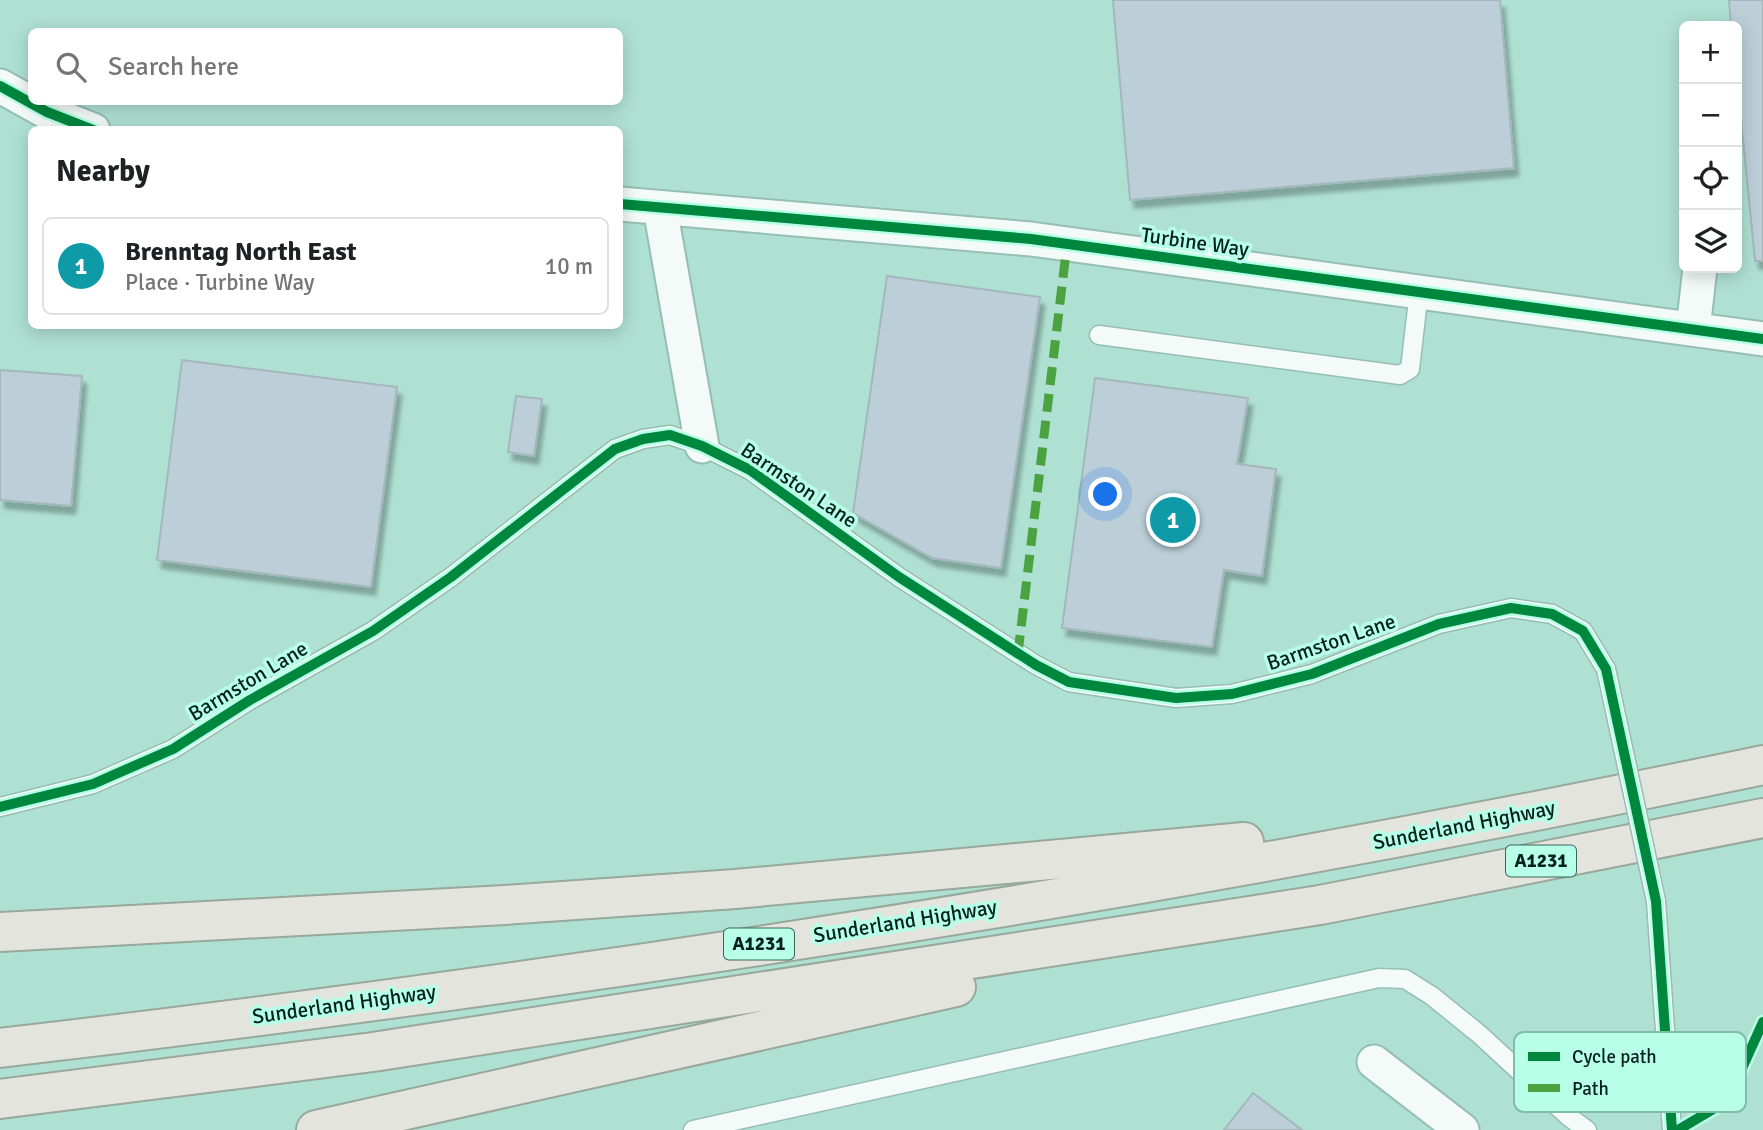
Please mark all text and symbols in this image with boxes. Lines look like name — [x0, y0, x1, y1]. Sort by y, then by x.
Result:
map controls — [1679, 21, 1742, 273]
button: + — [1679, 21, 1742, 84]
search box — [28, 28, 623, 105]
icon: search — [52, 48, 90, 86]
text: Search here — [108, 51, 239, 83]
button: − — [1679, 84, 1742, 147]
button: locate — [1679, 147, 1742, 210]
text: Nearby — [56, 153, 150, 190]
button: layers — [1679, 210, 1742, 273]
street label: Turbine Way — [1139, 222, 1251, 262]
text: Brenntag North East — [125, 236, 357, 268]
text: 1 — [75, 252, 87, 281]
text: 10 m — [545, 252, 593, 281]
text: Place · Turbine Way — [125, 268, 315, 297]
street label: Barmston Lane — [736, 437, 862, 533]
your location — [1088, 477, 1122, 511]
pin: 1 — [1150, 494, 1196, 546]
street label: Barmston Lane — [1263, 608, 1399, 676]
street label: Barmston Lane — [184, 635, 312, 727]
street label: Sunderland Highway — [1371, 795, 1558, 855]
road number: A1231 — [1506, 846, 1576, 876]
street label: Sunderland Highway — [811, 894, 999, 948]
road number: A1231 — [724, 928, 794, 960]
street label: Sunderland Highway — [250, 978, 438, 1030]
legend — [1514, 1032, 1746, 1112]
text: Cycle path — [1572, 1045, 1657, 1069]
text: Path — [1572, 1077, 1609, 1101]

